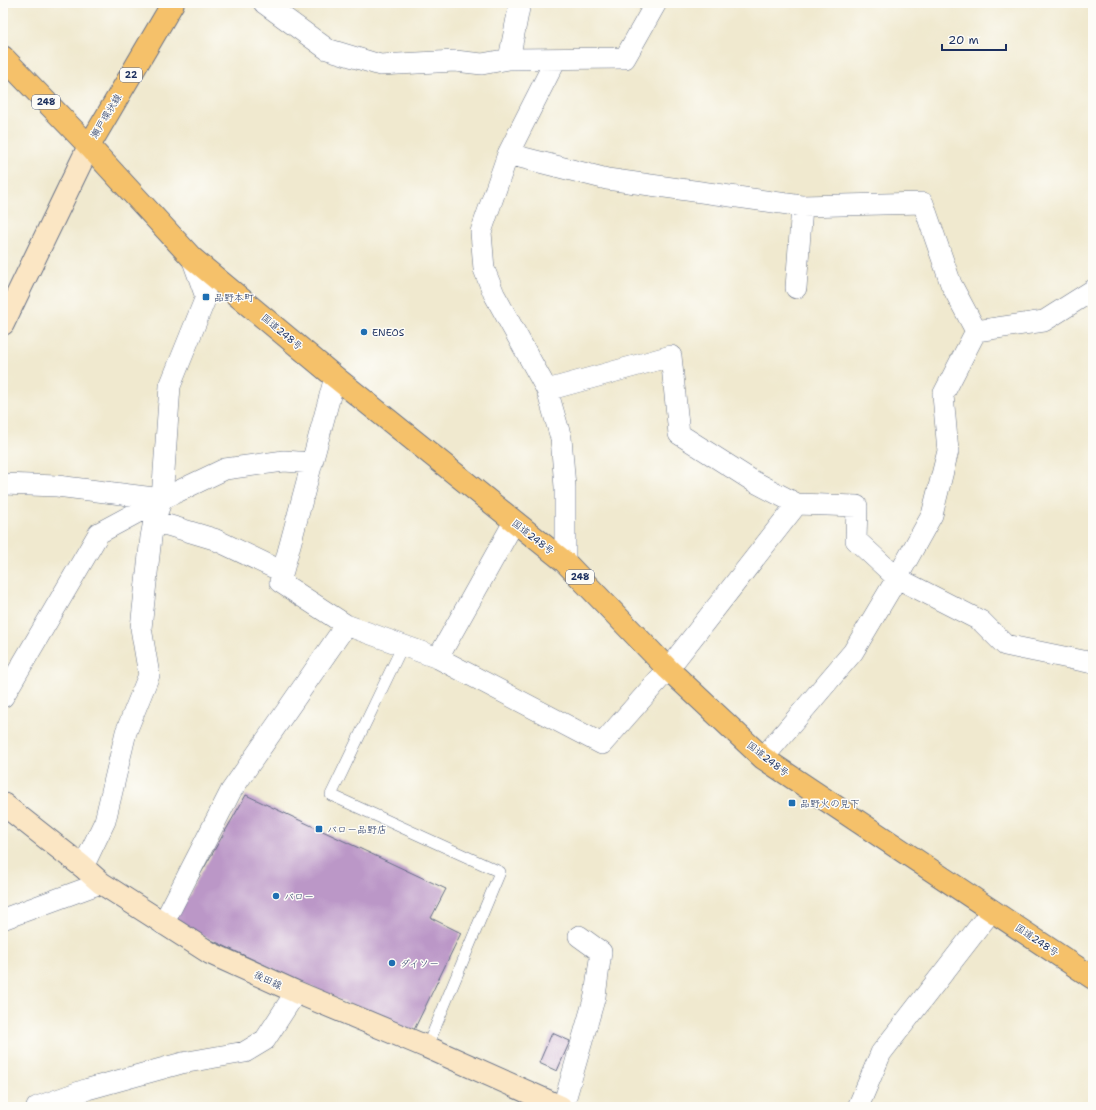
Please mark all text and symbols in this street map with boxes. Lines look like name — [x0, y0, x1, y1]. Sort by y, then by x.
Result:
scale bar — [942, 26, 1006, 52]
text: 20 m — [948, 32, 979, 48]
road number: 22 — [120, 68, 142, 82]
street label: 瀬戸環状線 — [88, 91, 124, 141]
road number: 248 — [32, 95, 60, 109]
place label: 品野本町 — [214, 291, 254, 304]
marker: 品野本町 — [201, 292, 211, 302]
street label: 国道248号 — [259, 311, 305, 353]
place label: ENEOS — [372, 326, 405, 339]
marker: ENEOS — [359, 327, 369, 337]
street label: 国道248号 — [509, 516, 557, 558]
road number: 248 — [566, 570, 594, 584]
street label: 国道248号 — [744, 738, 792, 780]
place label: 品野火の見下 — [800, 797, 860, 810]
marker: 品野火の見下 — [787, 798, 797, 808]
place label: バロー品野店 — [327, 823, 387, 836]
marker: バロー品野店 — [314, 824, 324, 834]
place label: バロー — [284, 890, 314, 903]
marker: バロー — [271, 891, 281, 901]
street label: 国道248号 — [1013, 921, 1061, 959]
place label: ダイソー — [400, 957, 439, 970]
marker: ダイソー — [387, 958, 397, 968]
street label: 後田線 — [252, 968, 284, 992]

